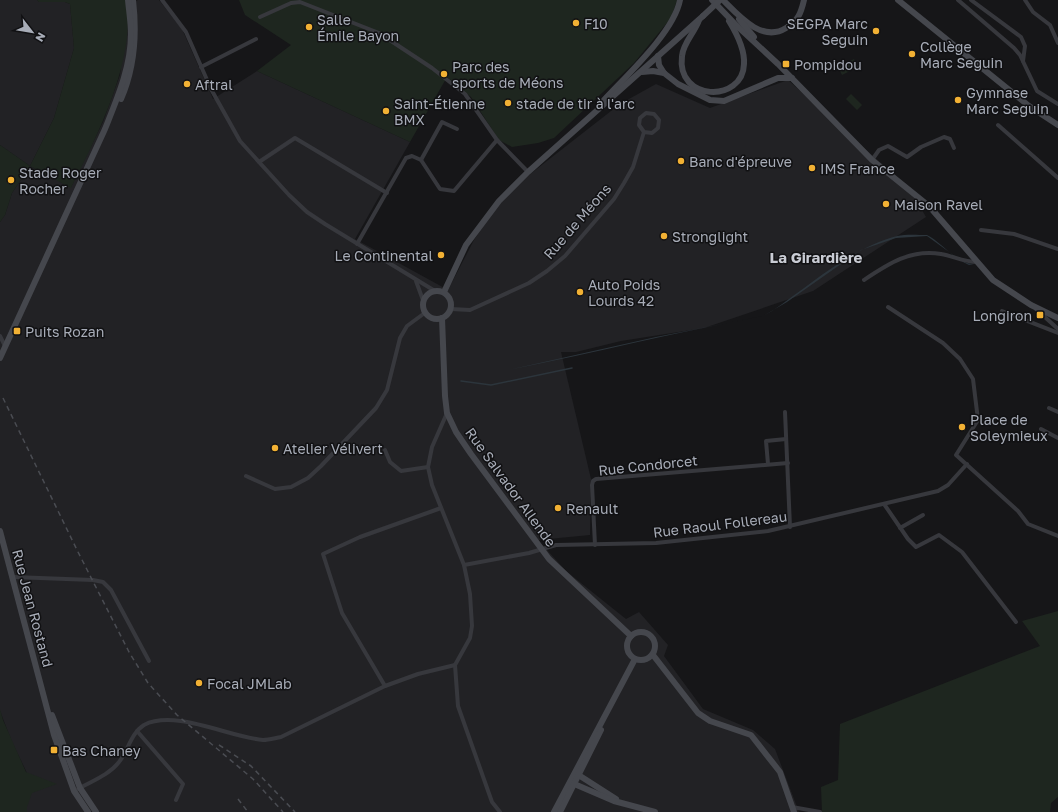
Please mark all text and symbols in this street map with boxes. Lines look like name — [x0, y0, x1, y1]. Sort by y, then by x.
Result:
place label: Salle Émile Bayon — [317, 11, 399, 44]
north arrow — [12, 12, 52, 52]
place label: F10 — [584, 15, 608, 32]
place label: SEGPA Marc Seguin — [787, 15, 868, 48]
marker: F10 — [571, 18, 581, 28]
marker: Salle Émile Bayon — [304, 22, 314, 32]
marker: SEGPA Marc Seguin — [871, 26, 881, 36]
text: N — [33, 30, 49, 44]
place label: Collège Marc Seguin — [920, 38, 1003, 71]
marker: Collège Marc Seguin — [907, 49, 917, 59]
place label: Pompidou — [794, 56, 862, 73]
place label: Parc des sports de Méons — [452, 58, 564, 91]
marker: Pompidou — [781, 59, 791, 69]
marker: Parc des sports de Méons — [439, 69, 449, 79]
place label: Aftral — [195, 76, 233, 93]
marker: Aftral — [182, 79, 192, 89]
place label: Gymnase Marc Seguin — [966, 84, 1049, 117]
place label: Saint-Étienne BMX — [394, 95, 485, 128]
place label: stade de tir à l'arc — [516, 95, 635, 112]
marker: Gymnase Marc Seguin — [953, 95, 963, 105]
marker: stade de tir à l'arc — [503, 98, 513, 108]
marker: Saint-Étienne BMX — [381, 106, 391, 116]
place label: Banc d'épreuve — [689, 153, 792, 170]
marker: Banc d'épreuve — [676, 156, 686, 166]
place label: IMS France — [820, 160, 895, 177]
marker: IMS France — [807, 163, 817, 173]
place label: Stade Roger Rocher — [19, 164, 102, 197]
marker: Stade Roger Rocher — [6, 175, 16, 185]
street label: Rue de Méons — [540, 180, 614, 262]
place label: Maison Ravel — [894, 196, 983, 213]
marker: Maison Ravel — [881, 199, 891, 209]
place label: Stronglight — [672, 228, 748, 245]
marker: Stronglight — [659, 231, 669, 241]
place label: Le Continental — [335, 247, 433, 264]
district label: La Girardière — [770, 248, 863, 266]
marker: Le Continental — [436, 250, 446, 260]
place label: Auto Poids Lourds 42 — [588, 276, 660, 309]
marker: Auto Poids Lourds 42 — [575, 287, 585, 297]
place label: Longiron — [972, 307, 1032, 324]
marker: Longiron — [1035, 310, 1045, 320]
place label: Puits Rozan — [25, 323, 104, 340]
marker: Puits Rozan — [12, 326, 22, 336]
place label: Place de Soleymieux — [970, 411, 1048, 444]
marker: Place de Soleymieux — [957, 422, 967, 432]
street label: Rue Salvador Allende — [462, 424, 560, 550]
place label: Atelier Vélivert — [283, 440, 383, 457]
marker: Atelier Vélivert — [270, 443, 280, 453]
street label: Rue Condorcet — [598, 451, 698, 479]
place label: Renault — [566, 500, 618, 517]
marker: Renault — [553, 503, 563, 513]
street label: Rue Raoul Follereau — [652, 507, 788, 541]
street label: Rue Jean Rostand — [9, 547, 57, 669]
place label: Focal JMLab — [207, 675, 292, 692]
marker: Focal JMLab — [194, 678, 204, 688]
place label: Bas Chaney — [62, 742, 141, 759]
marker: Bas Chaney — [49, 745, 59, 755]

